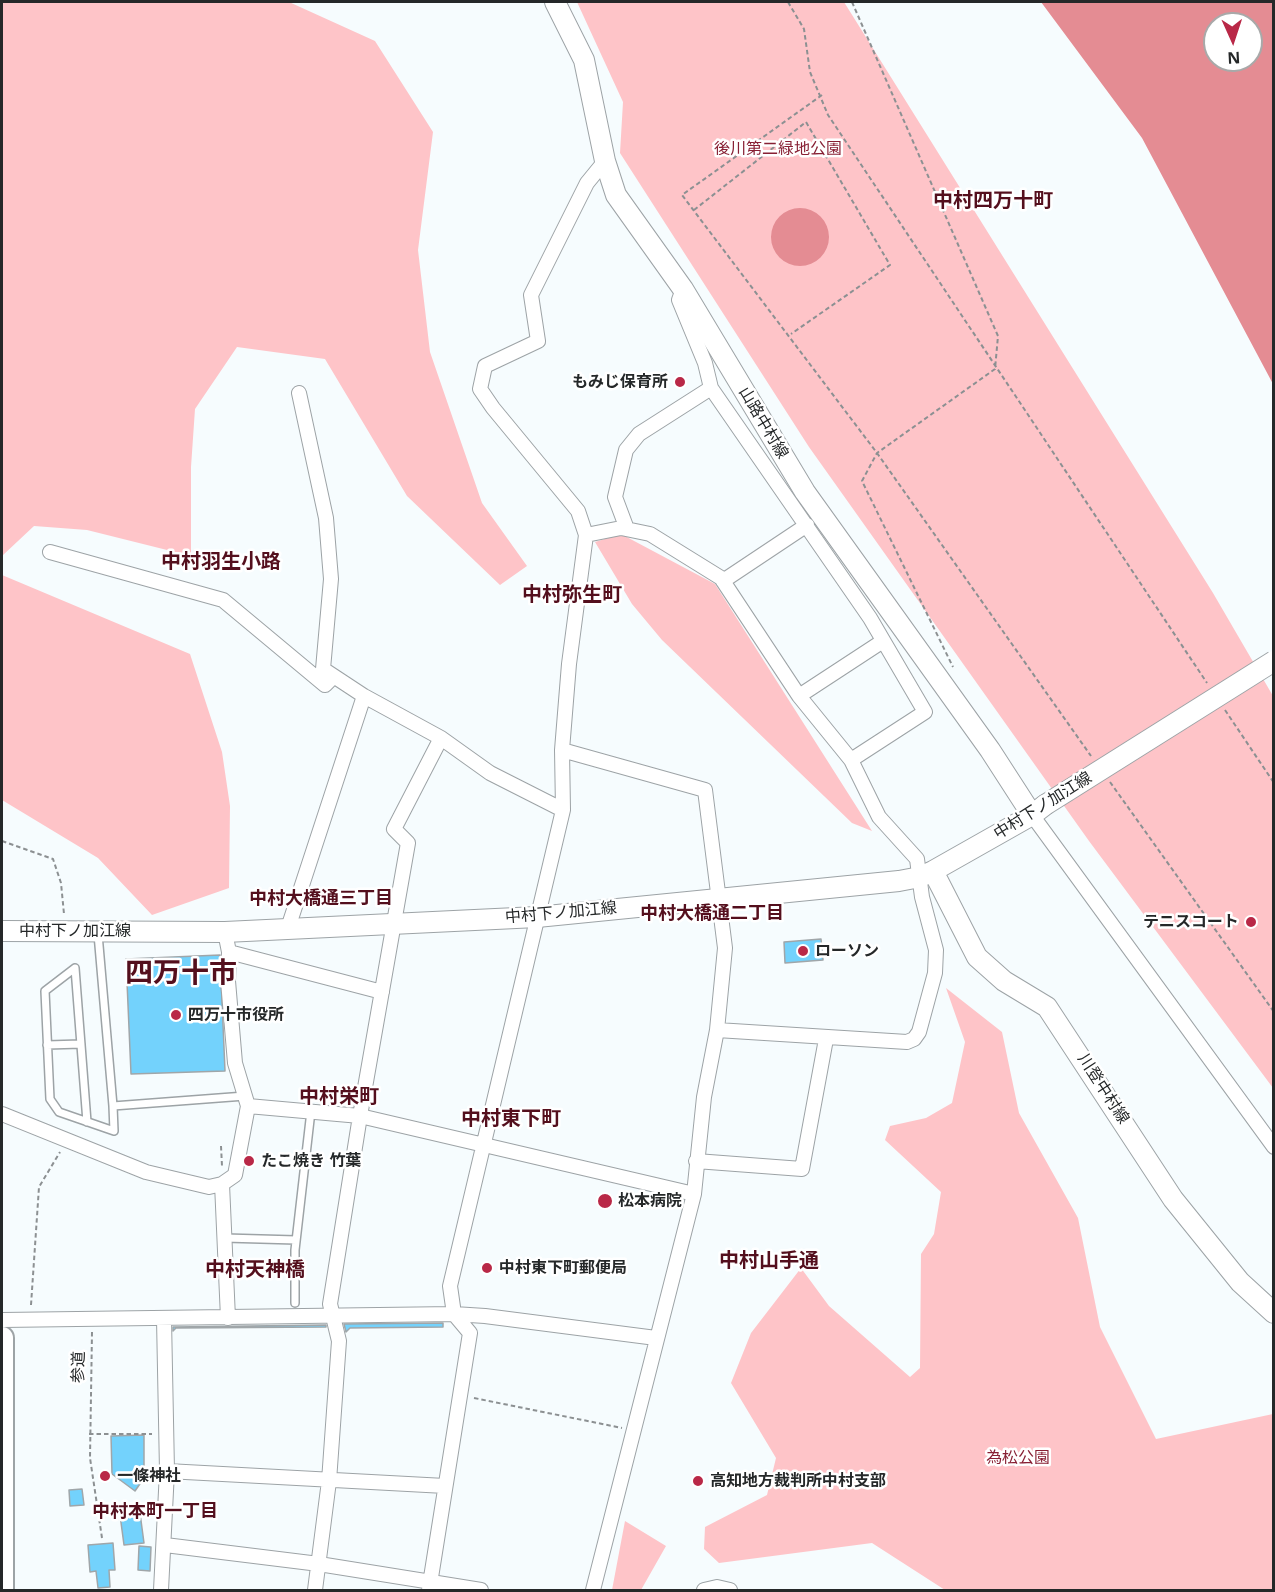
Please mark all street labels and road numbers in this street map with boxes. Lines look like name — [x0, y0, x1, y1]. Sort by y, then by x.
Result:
street label: 山路中村線 — [734, 384, 792, 462]
street label: 中村下ノ加江線 — [990, 768, 1096, 844]
street label: 中村下ノ加江線 — [504, 899, 618, 927]
street label: 中村下ノ加江線 — [19, 921, 131, 941]
street label: 川登中村線 — [1073, 1050, 1133, 1128]
street label: 参道 — [69, 1351, 89, 1383]

